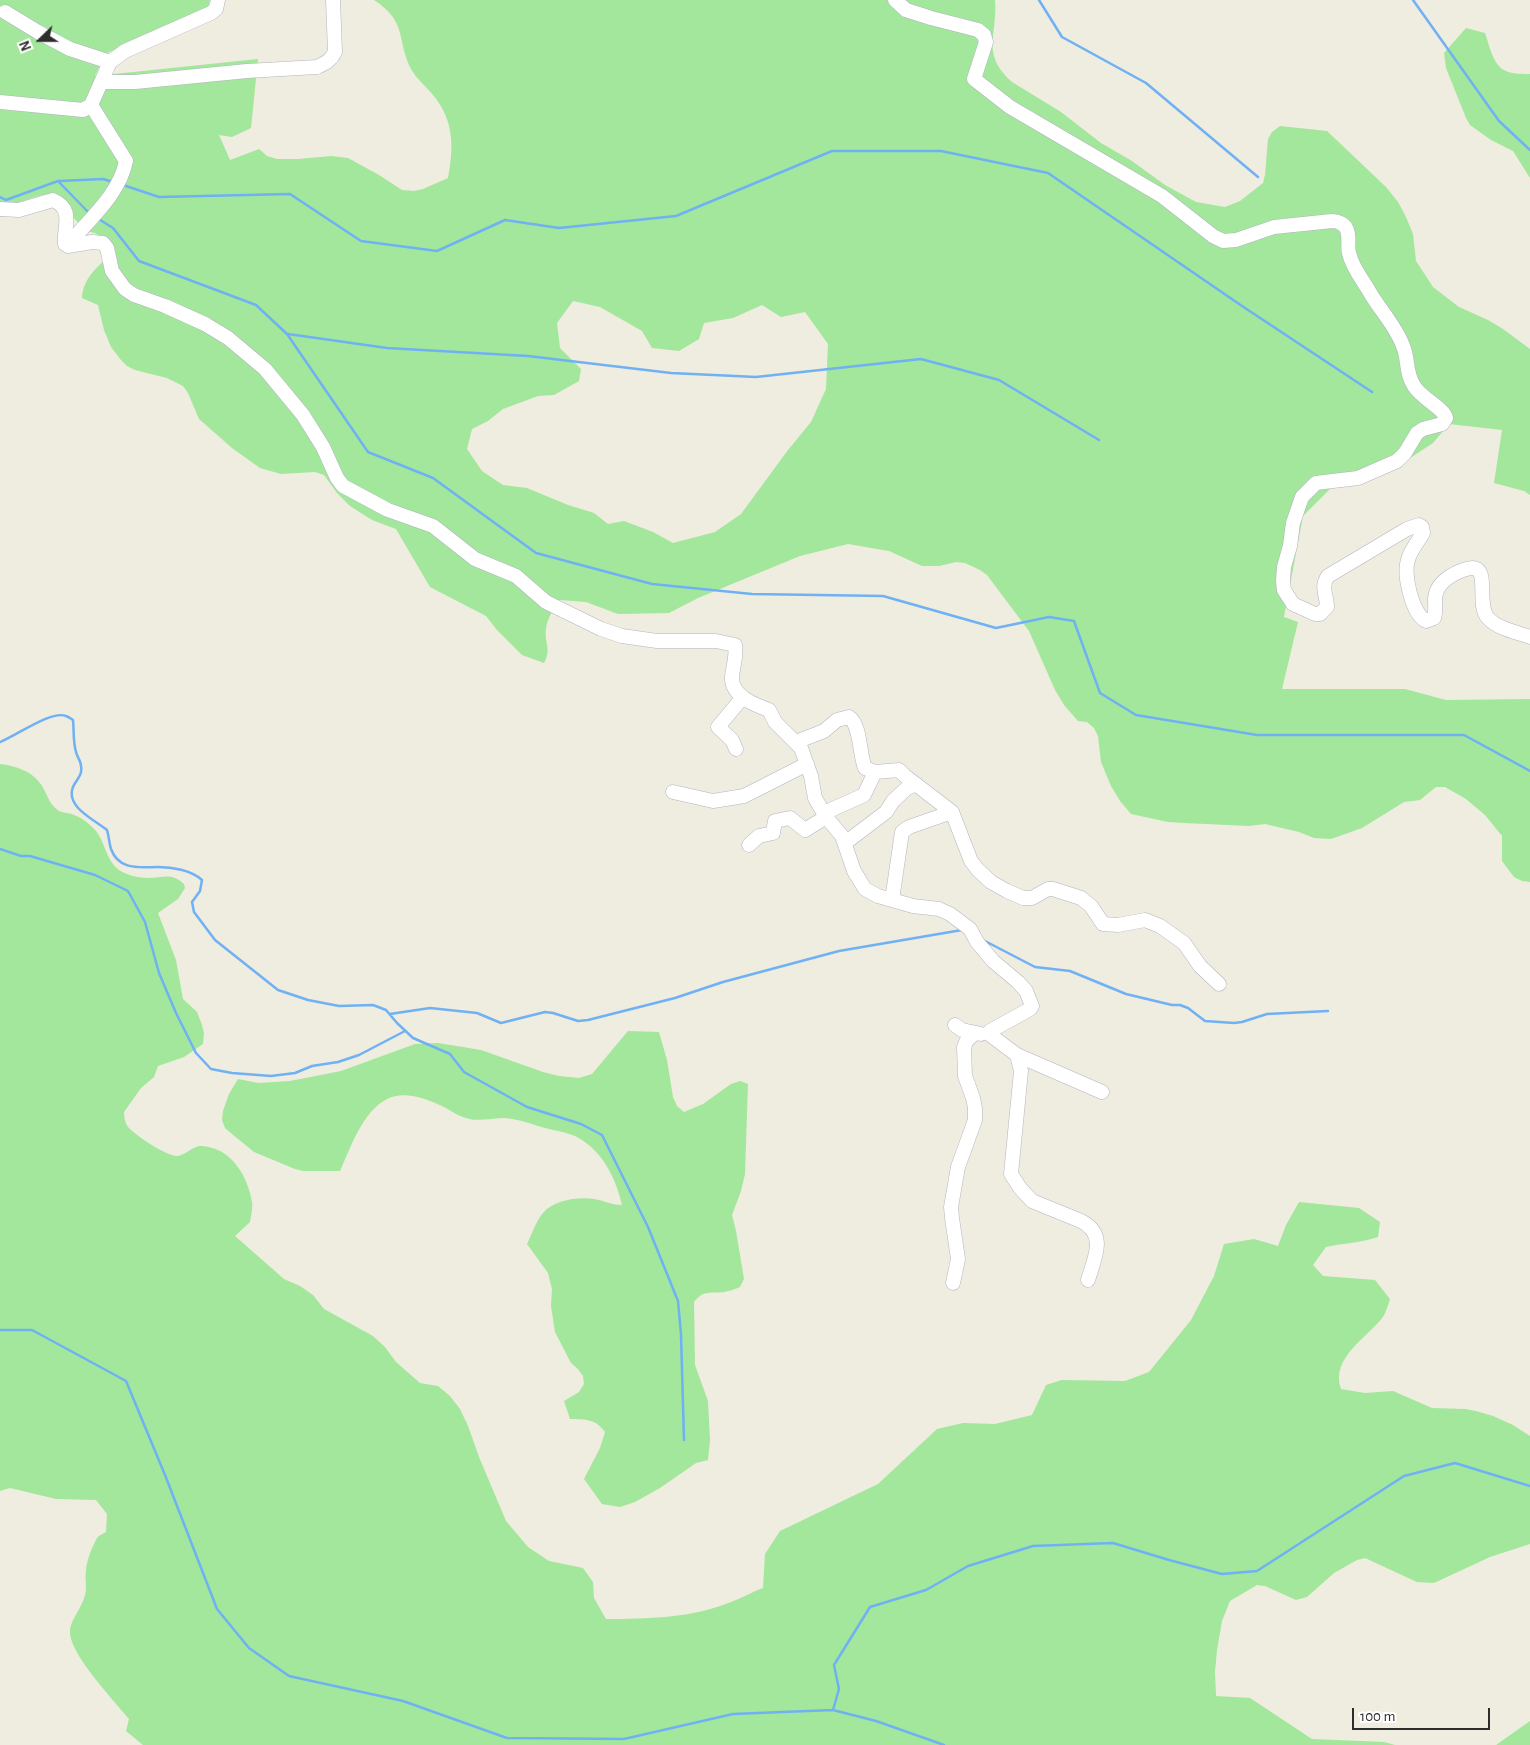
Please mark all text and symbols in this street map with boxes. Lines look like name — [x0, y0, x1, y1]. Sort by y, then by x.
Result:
north arrow — [15, 15, 65, 65]
text: N — [18, 38, 34, 53]
scale bar — [1355, 1698, 1492, 1730]
text: 100 m — [1360, 1709, 1395, 1724]

